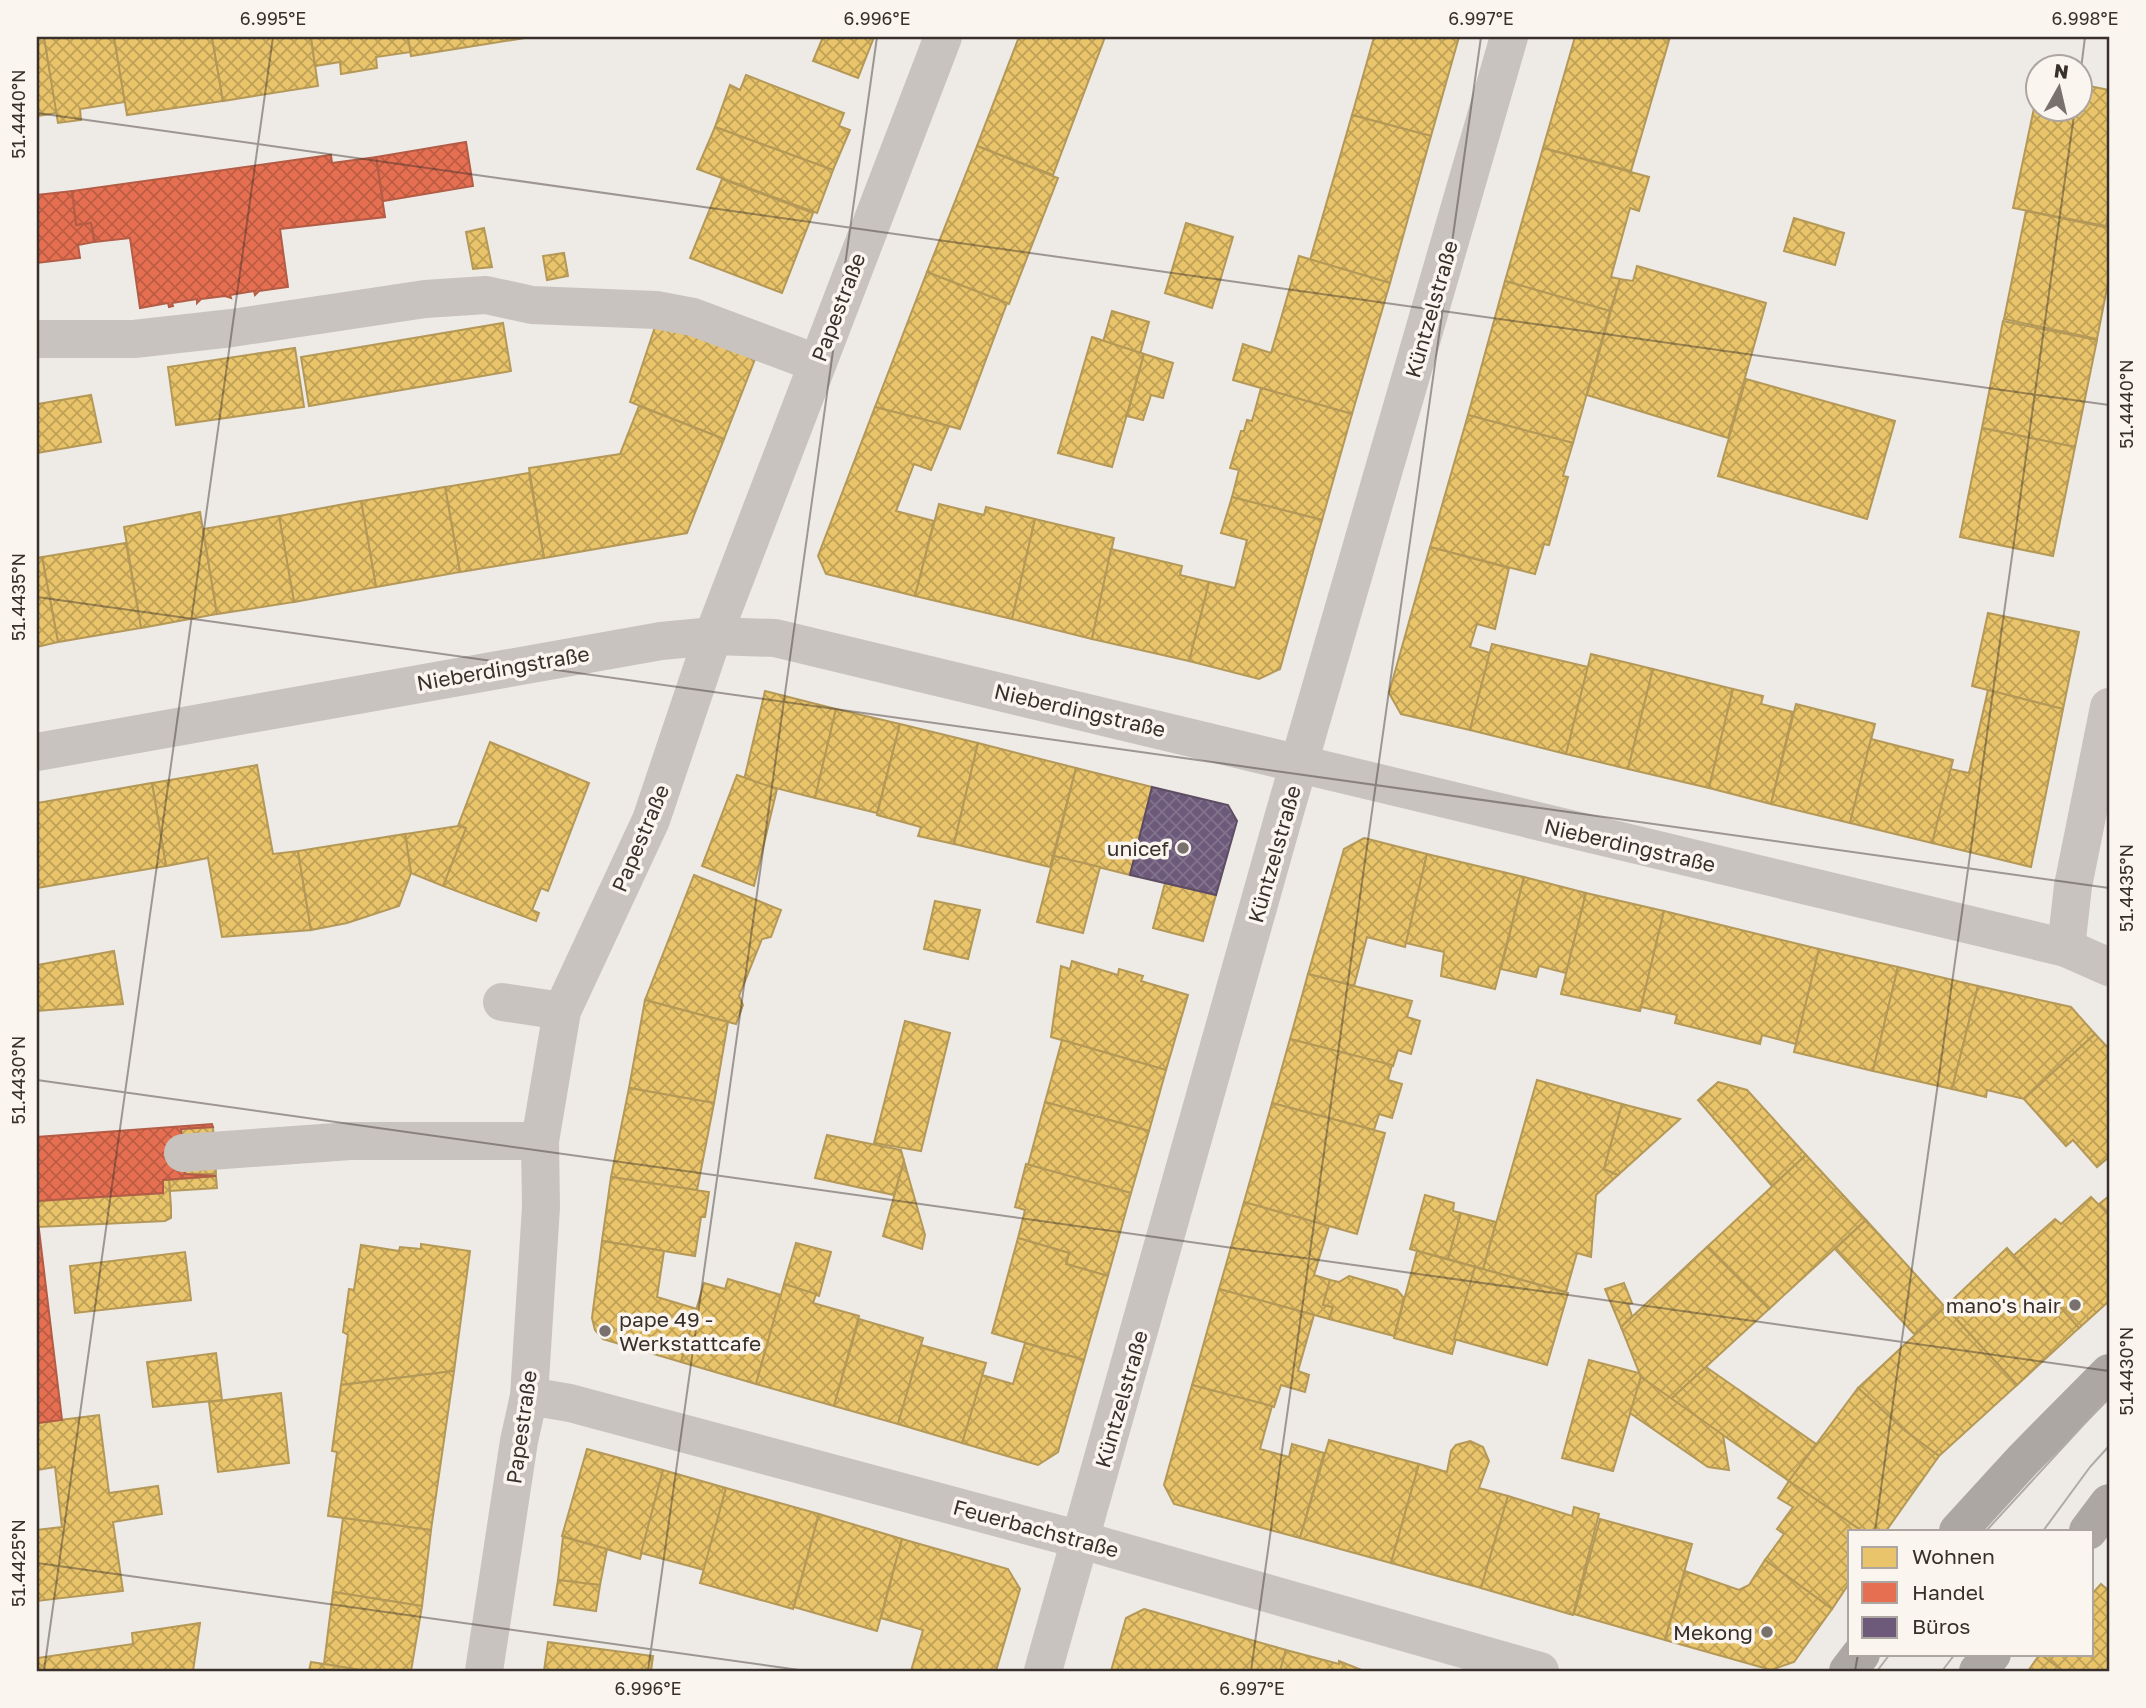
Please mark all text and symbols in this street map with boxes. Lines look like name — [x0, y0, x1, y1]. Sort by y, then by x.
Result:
text: 6.995°E — [240, 7, 306, 29]
text: 6.996°E — [844, 7, 910, 29]
text: 6.997°E — [1448, 7, 1514, 29]
text: 6.998°E — [2051, 7, 2119, 29]
north arrow — [2024, 52, 2094, 122]
text: N — [2053, 58, 2070, 83]
text: 51.4440°N — [7, 69, 29, 159]
street label: Küntzelstraße — [1399, 237, 1463, 381]
street label: Papestraße — [805, 249, 871, 365]
text: 51.4440°N — [2115, 359, 2137, 449]
text: 51.4435°N — [7, 553, 29, 641]
street label: Nieberdingstraße — [415, 640, 591, 696]
street label: Nieberdingstraße — [992, 678, 1168, 742]
street label: Papestraße — [606, 780, 674, 896]
street label: Küntzelstraße — [1242, 782, 1306, 926]
street label: Nieberdingstraße — [1542, 813, 1718, 877]
place label: unicef — [1107, 835, 1169, 861]
marker: unicef — [1175, 840, 1191, 856]
text: 51.4435°N — [2115, 844, 2137, 932]
text: 51.4430°N — [7, 1036, 29, 1124]
place label: mano's hair — [1946, 1292, 2061, 1318]
marker: mano's hair — [2067, 1297, 2083, 1313]
place label: pape 49 - Werkstattcafe — [619, 1306, 761, 1356]
marker: pape 49 - Werkstattcafe — [597, 1323, 613, 1339]
street label: Küntzelstraße — [1089, 1327, 1153, 1471]
text: 51.4430°N — [2115, 1327, 2137, 1415]
street label: Papestraße — [500, 1369, 542, 1485]
street label: Feuerbachstraße — [950, 1493, 1122, 1563]
text: 51.4425°N — [7, 1519, 29, 1607]
legend — [1848, 1530, 2094, 1656]
text: Wohnen — [1912, 1543, 1995, 1569]
text: Handel — [1912, 1579, 1985, 1605]
text: Büros — [1912, 1613, 1971, 1639]
place label: Mekong — [1673, 1619, 1753, 1645]
marker: Mekong — [1759, 1624, 1775, 1640]
text: 6.996°E — [615, 1677, 681, 1699]
text: 6.997°E — [1219, 1677, 1285, 1699]

